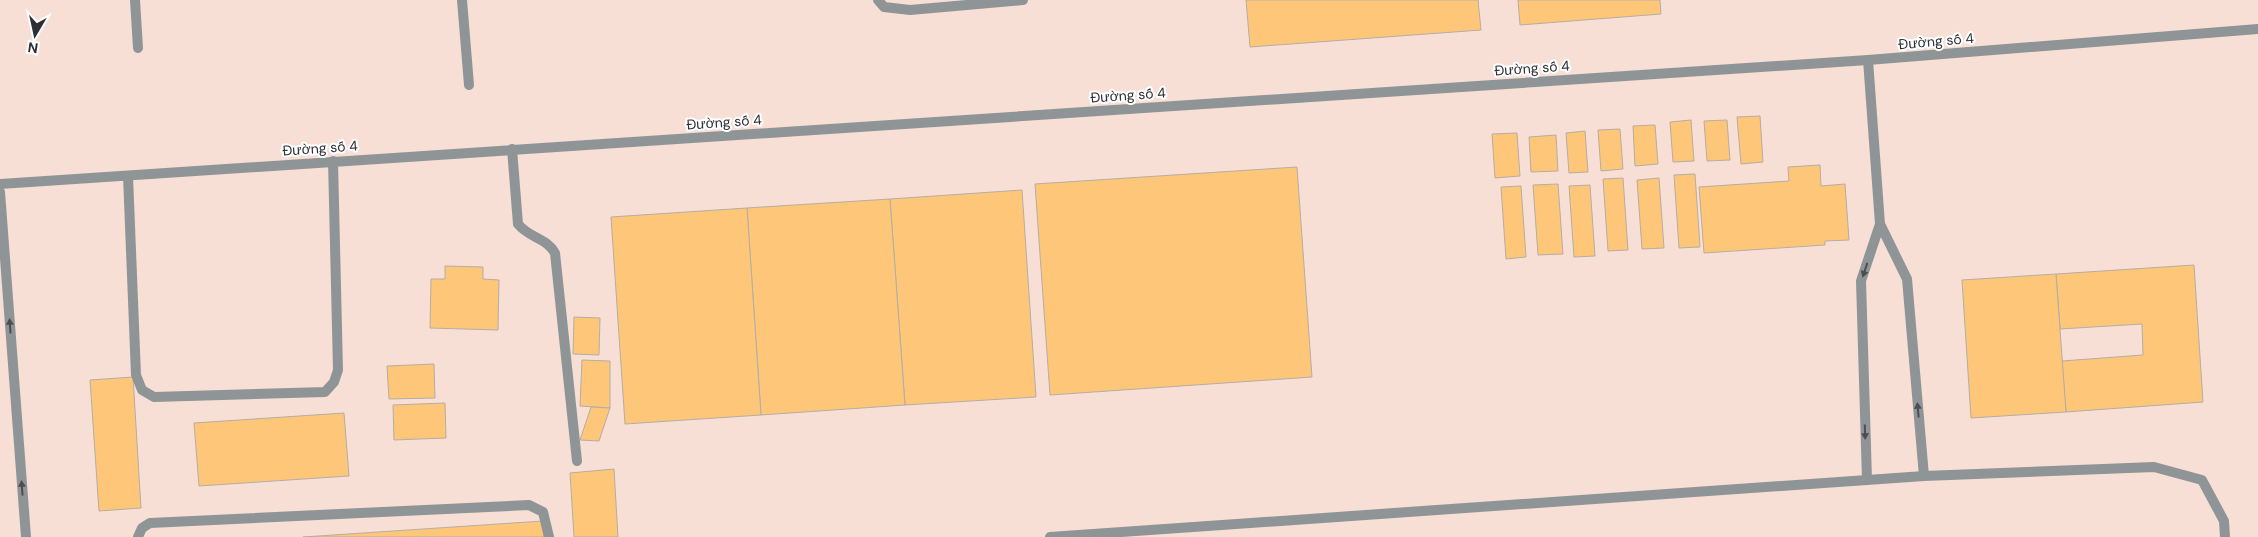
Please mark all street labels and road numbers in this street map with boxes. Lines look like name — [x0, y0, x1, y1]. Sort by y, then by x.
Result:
street label: Đường số 4 — [1898, 29, 1975, 53]
street label: Đường số 4 — [1494, 56, 1571, 80]
street label: Đường số 4 — [1090, 83, 1167, 107]
street label: Đường số 4 — [686, 110, 763, 134]
street label: Đường số 4 — [282, 136, 359, 160]

